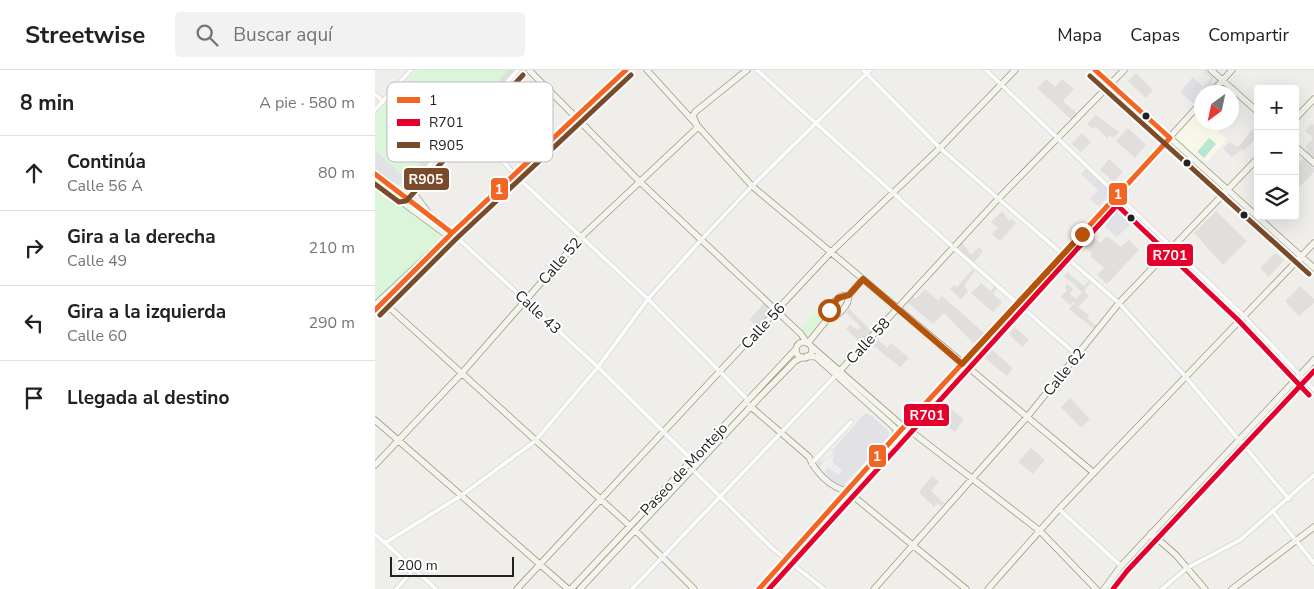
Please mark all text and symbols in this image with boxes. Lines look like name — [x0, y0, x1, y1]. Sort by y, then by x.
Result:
search box — [175, 12, 525, 57]
text: Streetwise — [25, 19, 145, 51]
icon: search — [193, 21, 221, 49]
text: Buscar aquí — [233, 22, 333, 48]
text: Mapa — [1057, 23, 1102, 47]
text: Capas — [1130, 23, 1180, 47]
text: Compartir — [1208, 23, 1289, 47]
legend — [387, 82, 553, 162]
north arrow — [1194, 85, 1239, 130]
map controls — [1254, 85, 1299, 220]
button: + — [1254, 85, 1299, 130]
text: 8 min — [20, 89, 74, 117]
text: 1 — [429, 91, 437, 110]
text: A pie · 580 m — [259, 92, 355, 114]
unlabelled marker — [1141, 111, 1151, 121]
text: R701 — [429, 113, 464, 132]
button: − — [1254, 130, 1299, 175]
text: R905 — [429, 136, 464, 155]
text: Continúa — [67, 149, 146, 175]
unlabelled marker — [1182, 158, 1192, 168]
icon: ahead — [20, 159, 48, 187]
text: 80 m — [318, 162, 355, 184]
line badge: R905 — [403, 167, 450, 191]
text: R905 — [409, 170, 443, 189]
text: Calle 56 A — [67, 175, 143, 197]
button: layers — [1254, 175, 1299, 220]
line badge: 1 — [490, 177, 509, 201]
text: 1 — [495, 180, 503, 199]
line badge: 1 — [1108, 182, 1128, 206]
text: 1 — [1114, 185, 1122, 204]
unlabelled marker — [1239, 210, 1249, 220]
unlabelled marker — [1126, 213, 1136, 223]
route end — [1071, 223, 1094, 246]
text: Gira a la derecha — [67, 224, 216, 250]
street label: Calle 52 — [534, 233, 586, 289]
icon: right — [20, 234, 48, 262]
text: 210 m — [308, 237, 355, 259]
line badge: R701 — [1146, 243, 1194, 267]
text: R701 — [1153, 246, 1187, 265]
text: Calle 49 — [67, 250, 127, 272]
street label: Calle 43 — [511, 285, 565, 339]
text: Gira a la izquierda — [67, 299, 226, 325]
street label: Calle 56 — [736, 299, 790, 353]
route start — [818, 299, 841, 322]
icon: left — [20, 309, 48, 337]
text: 290 m — [308, 312, 355, 334]
street label: Calle 58 — [841, 314, 895, 368]
text: Calle 60 — [67, 325, 127, 347]
street label: Calle 62 — [1038, 344, 1090, 400]
icon: arrive — [20, 384, 48, 412]
text: Llegada al destino — [67, 385, 229, 411]
line badge: R701 — [903, 403, 950, 427]
text: R701 — [910, 406, 944, 425]
street label: Paseo de Montejo — [636, 418, 732, 520]
line badge: 1 — [868, 444, 887, 468]
text: 1 — [873, 447, 881, 466]
scale bar — [390, 554, 514, 577]
text: 200 m — [397, 556, 438, 575]

